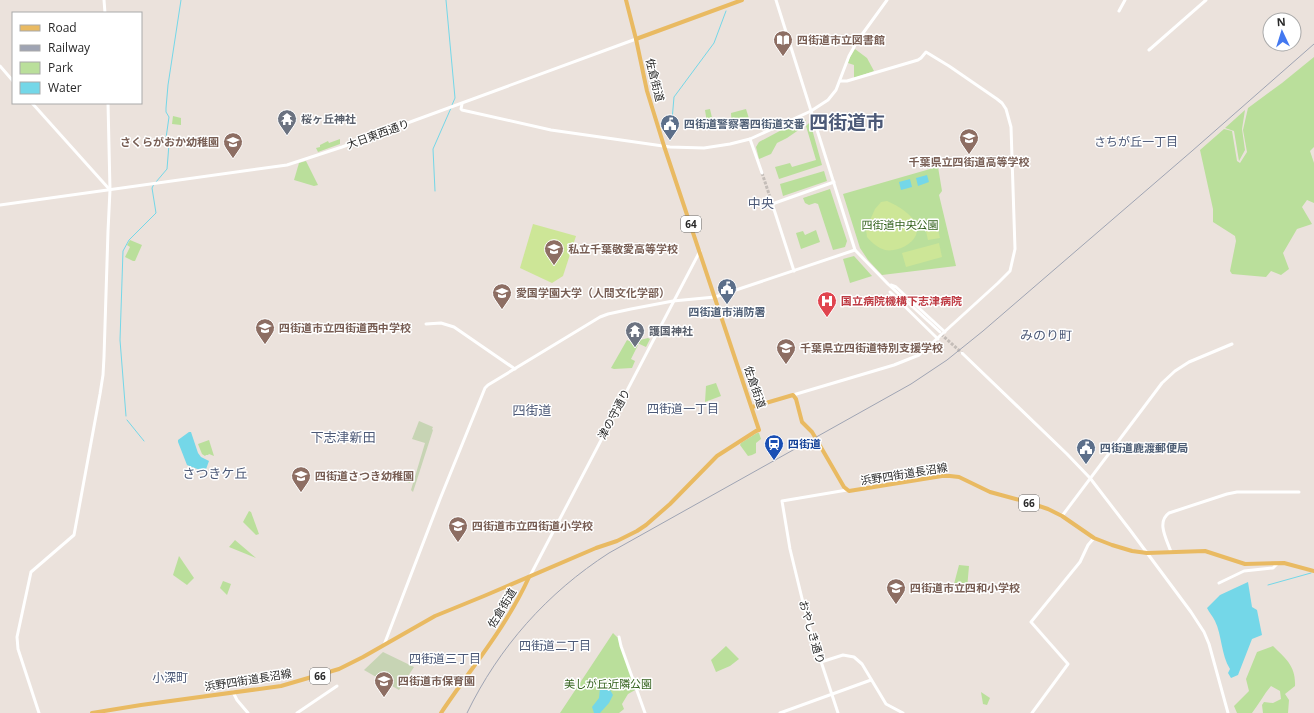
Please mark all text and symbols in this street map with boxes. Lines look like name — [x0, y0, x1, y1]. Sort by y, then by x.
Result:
legend — [12, 12, 142, 104]
north arrow — [1262, 12, 1302, 52]
text: N — [1276, 14, 1286, 29]
text: Road — [48, 19, 77, 36]
library icon: 四街道市立図書館 — [772, 29, 794, 57]
place label: 四街道市立図書館 — [797, 32, 885, 47]
text: Railway — [48, 39, 91, 56]
street label: 佐倉街道 — [643, 57, 668, 103]
text: Park — [48, 59, 74, 76]
text: Water — [48, 79, 82, 96]
temple icon: 桜ヶ丘神社 — [276, 108, 298, 136]
district label: 四街道市 — [809, 109, 885, 135]
place label: 桜ヶ丘神社 — [301, 111, 356, 126]
public building icon: 四街道警察署四街道交番 — [659, 113, 681, 141]
street label: 大日東西通り — [344, 115, 411, 152]
place label: 四街道警察署四街道交番 — [684, 116, 805, 131]
school or university icon: 千葉県立四街道高等学校 — [958, 127, 980, 155]
school or university icon: さくらがおか幼稚園 — [222, 131, 244, 159]
district label: さちが丘一丁目 — [1094, 133, 1178, 150]
place label: さくらがおか幼稚園 — [120, 134, 219, 149]
place label: 千葉県立四街道高等学校 — [909, 154, 1030, 169]
district label: 中央 — [748, 194, 774, 212]
road number: 64 — [681, 216, 701, 232]
park label: 四街道中央公園 — [862, 217, 939, 232]
school or university icon: 私立千葉敬愛高等学校 — [543, 238, 565, 266]
place label: 私立千葉敬愛高等学校 — [568, 241, 678, 256]
public building icon: 四街道市消防署 — [716, 277, 738, 305]
school or university icon: 愛国学園大学（人間文化学部） — [491, 282, 513, 310]
place label: 愛国学園大学（人間文化学部） — [516, 285, 670, 300]
hospital icon: 国立病院機構下志津病院 — [816, 290, 838, 318]
place label: 国立病院機構下志津病院 — [841, 293, 962, 308]
place label: 四街道市消防署 — [689, 304, 766, 319]
school or university icon: 四街道市立四街道西中学校 — [254, 317, 276, 345]
place label: 四街道市立四街道西中学校 — [279, 320, 411, 335]
temple icon: 護国神社 — [624, 320, 646, 348]
place label: 護国神社 — [649, 323, 693, 338]
district label: みのり町 — [1020, 326, 1072, 344]
school or university icon: 千葉県立四街道特別支援学校 — [775, 337, 797, 365]
place label: 千葉県立四街道特別支援学校 — [800, 340, 943, 355]
street label: 佐倉街道 — [741, 364, 770, 410]
street label: 津の守通り — [594, 386, 633, 442]
district label: 四街道一丁目 — [647, 400, 719, 417]
district label: 四街道 — [512, 401, 552, 419]
district label: 下志津新田 — [310, 428, 376, 446]
station icon: 四街道 — [763, 433, 785, 461]
place label: 四街道 — [788, 436, 821, 451]
public building icon: 四街道鹿渡郵便局 — [1075, 437, 1097, 465]
place label: 四街道鹿渡郵便局 — [1100, 440, 1188, 455]
street label: 浜野四街道長沼線 — [859, 459, 949, 488]
district label: さつきケ丘 — [182, 464, 248, 482]
school or university icon: 四街道さつき幼稚園 — [290, 465, 312, 493]
place label: 四街道さつき幼稚園 — [315, 468, 414, 483]
road number: 66 — [1019, 495, 1039, 511]
school or university icon: 四街道市立四街道小学校 — [447, 515, 469, 543]
place label: 四街道市立四街道小学校 — [472, 518, 593, 533]
school or university icon: 四街道市立四和小学校 — [885, 577, 907, 605]
place label: 四街道市立四和小学校 — [910, 580, 1020, 595]
street label: 佐倉街道 — [484, 585, 519, 630]
street label: おやしき通り — [796, 598, 829, 666]
district label: 四街道二丁目 — [519, 637, 591, 654]
district label: 四街道三丁目 — [409, 650, 481, 667]
street label: 浜野四街道長沼線 — [203, 665, 293, 694]
road number: 66 — [310, 668, 330, 684]
district label: 小深町 — [152, 669, 188, 686]
school or university icon: 四街道市保育園 — [373, 670, 395, 698]
place label: 四街道市保育園 — [398, 673, 475, 688]
park label: 美しが丘近隣公園 — [564, 676, 652, 691]

